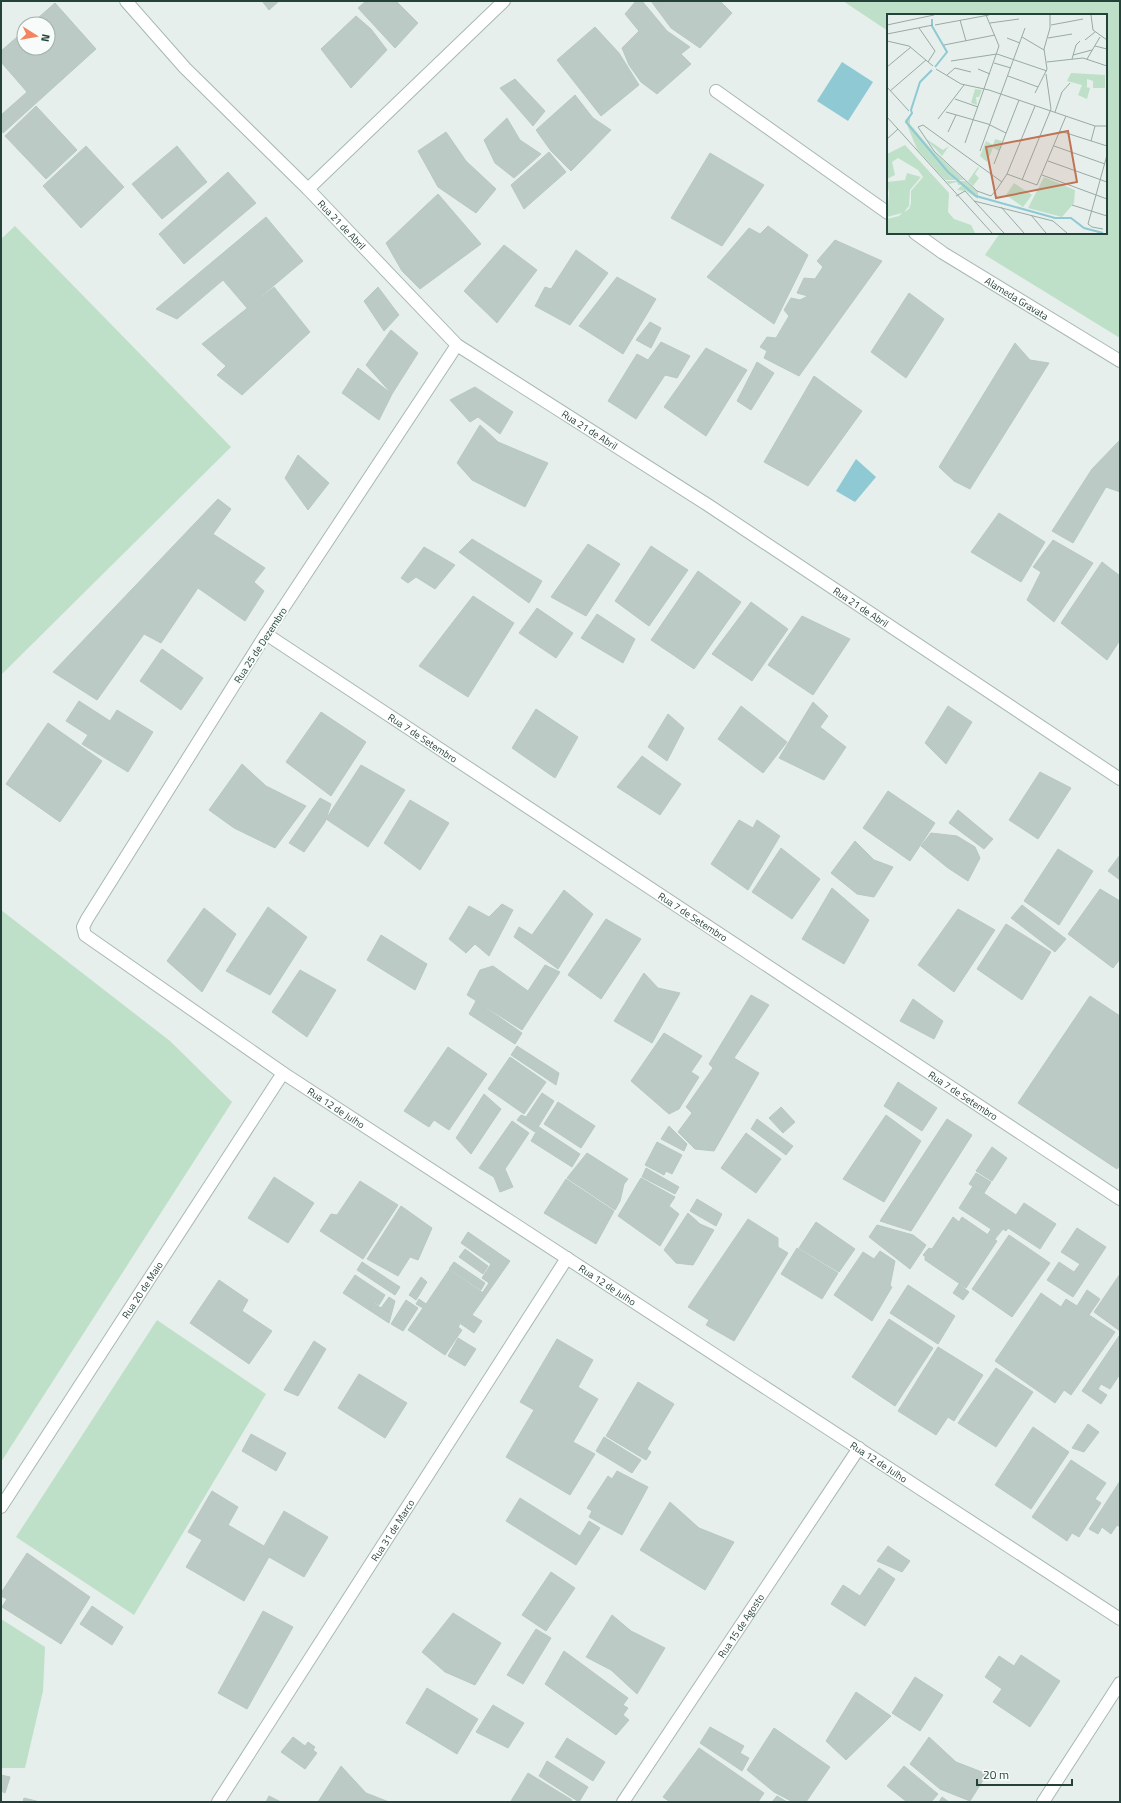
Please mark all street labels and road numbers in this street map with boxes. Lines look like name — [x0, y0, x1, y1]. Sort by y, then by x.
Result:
street label: Rua 21 de Abril — [314, 197, 369, 253]
street label: Alameda Gravata — [982, 273, 1051, 324]
street label: Rua 21 de Abril — [559, 407, 620, 454]
street label: Rua 21 de Abril — [830, 583, 892, 631]
street label: Rua 25 de Dezembro — [230, 604, 291, 686]
street label: Rua 7 de Setembro — [385, 710, 460, 767]
street label: Rua 7 de Setembro — [655, 888, 730, 945]
street label: Rua 7 de Setembro — [925, 1067, 1001, 1124]
street label: Rua 12 de Julho — [304, 1084, 368, 1132]
street label: Rua 20 de Maio — [118, 1259, 167, 1322]
street label: Rua 12 de Julho — [576, 1261, 639, 1309]
street label: Rua 12 de Julho — [847, 1438, 910, 1486]
street label: Rua 31 de Marco — [367, 1496, 418, 1564]
street label: Rua 15 de Agosto — [714, 1591, 768, 1661]

